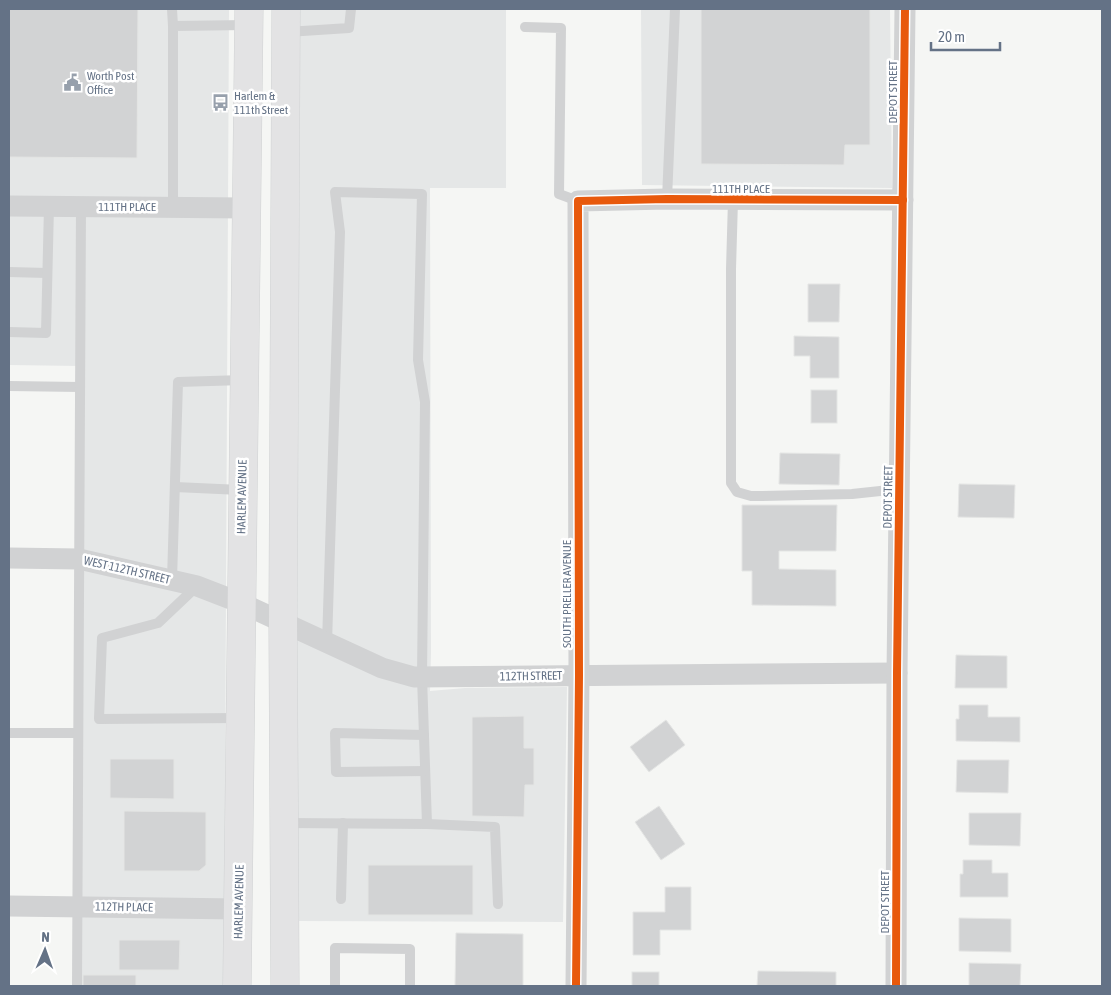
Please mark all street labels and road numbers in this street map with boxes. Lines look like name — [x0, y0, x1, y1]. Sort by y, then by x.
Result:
street label: DEPOT STREET — [886, 60, 900, 124]
street label: 111TH PLACE — [712, 182, 770, 196]
street label: 111TH PLACE — [98, 200, 156, 214]
street label: HARLEM AVENUE — [234, 460, 250, 534]
street label: DEPOT STREET — [880, 465, 896, 529]
street label: SOUTH PRELLER AVENUE — [560, 540, 574, 648]
street label: WEST 112TH STREET — [82, 553, 172, 587]
street label: 112TH STREET — [500, 668, 563, 684]
street label: HARLEM AVENUE — [231, 865, 247, 939]
street label: DEPOT STREET — [878, 870, 892, 934]
street label: 112TH PLACE — [95, 899, 153, 915]

